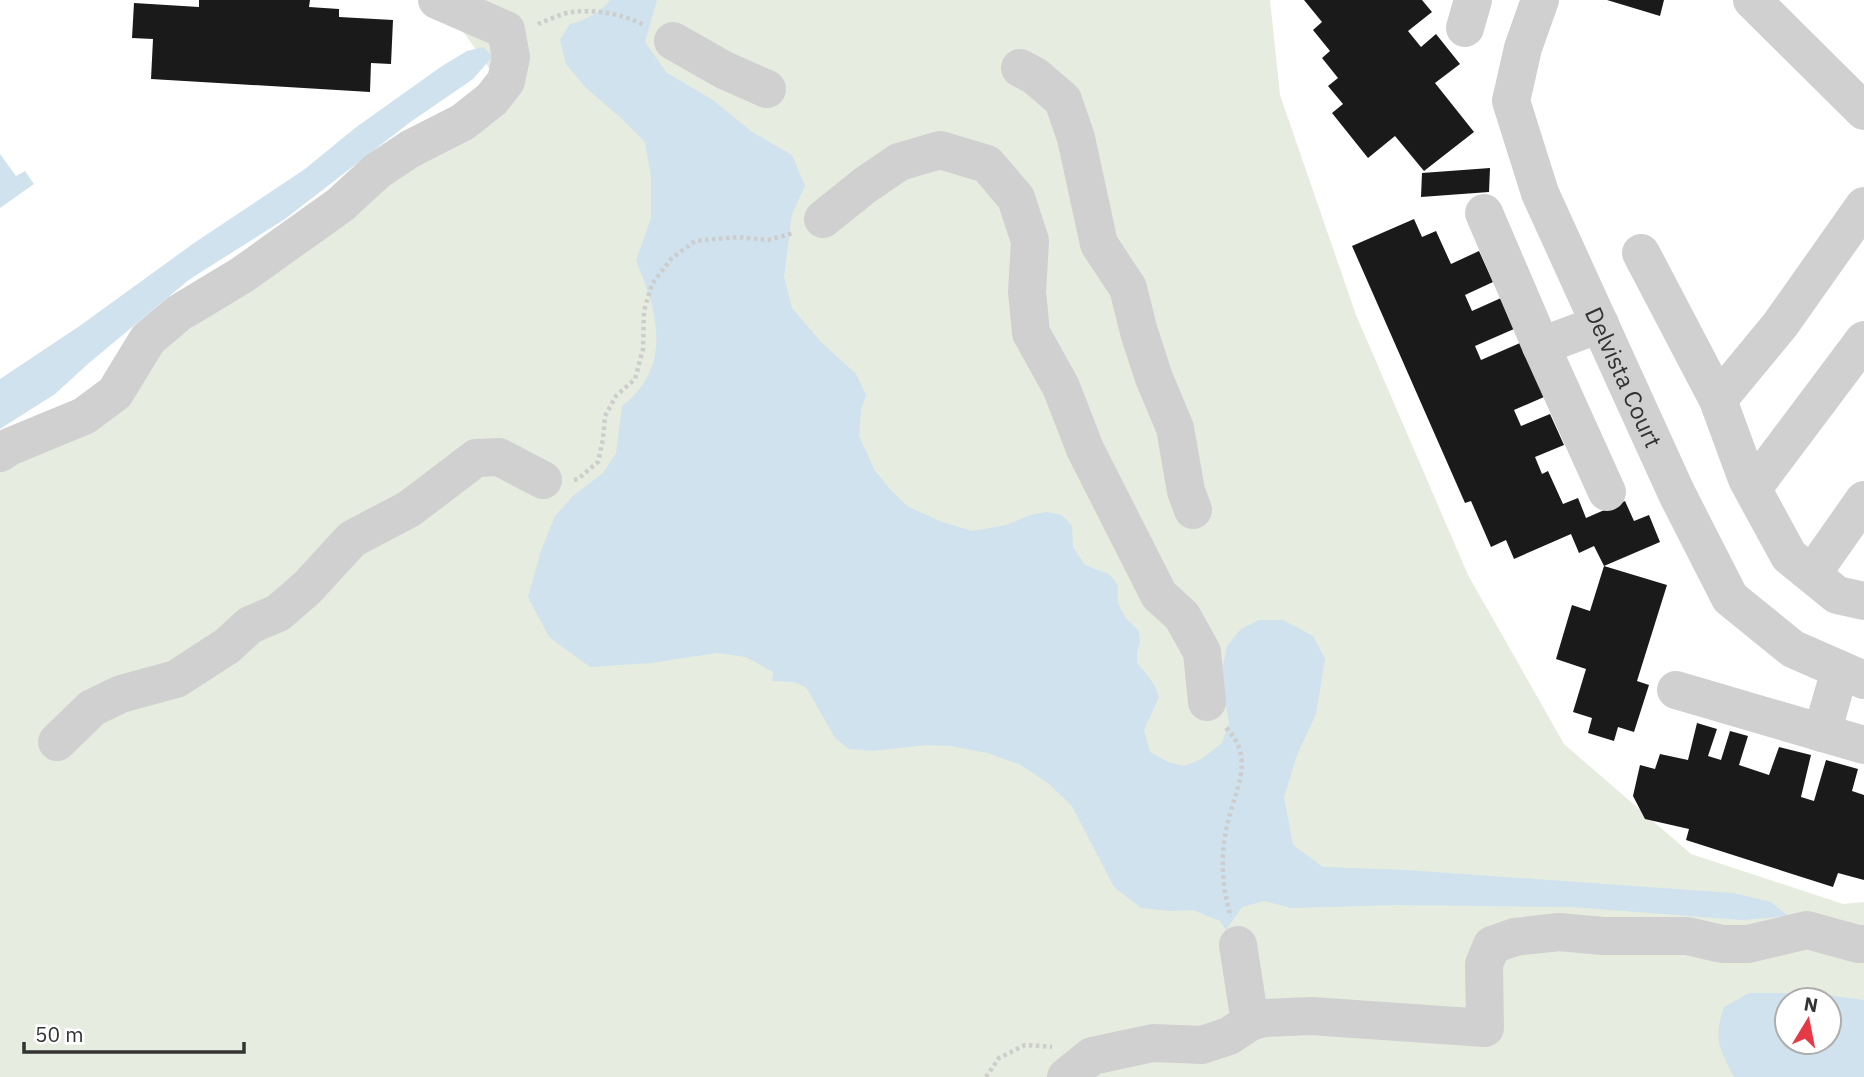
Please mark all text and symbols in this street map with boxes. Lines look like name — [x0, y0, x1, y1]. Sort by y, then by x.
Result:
street label: Delvista Court — [1578, 302, 1670, 453]
north arrow — [1773, 986, 1843, 1056]
text: N — [1802, 991, 1820, 1017]
scale bar — [24, 1010, 245, 1054]
text: 50 m — [35, 1020, 84, 1048]

